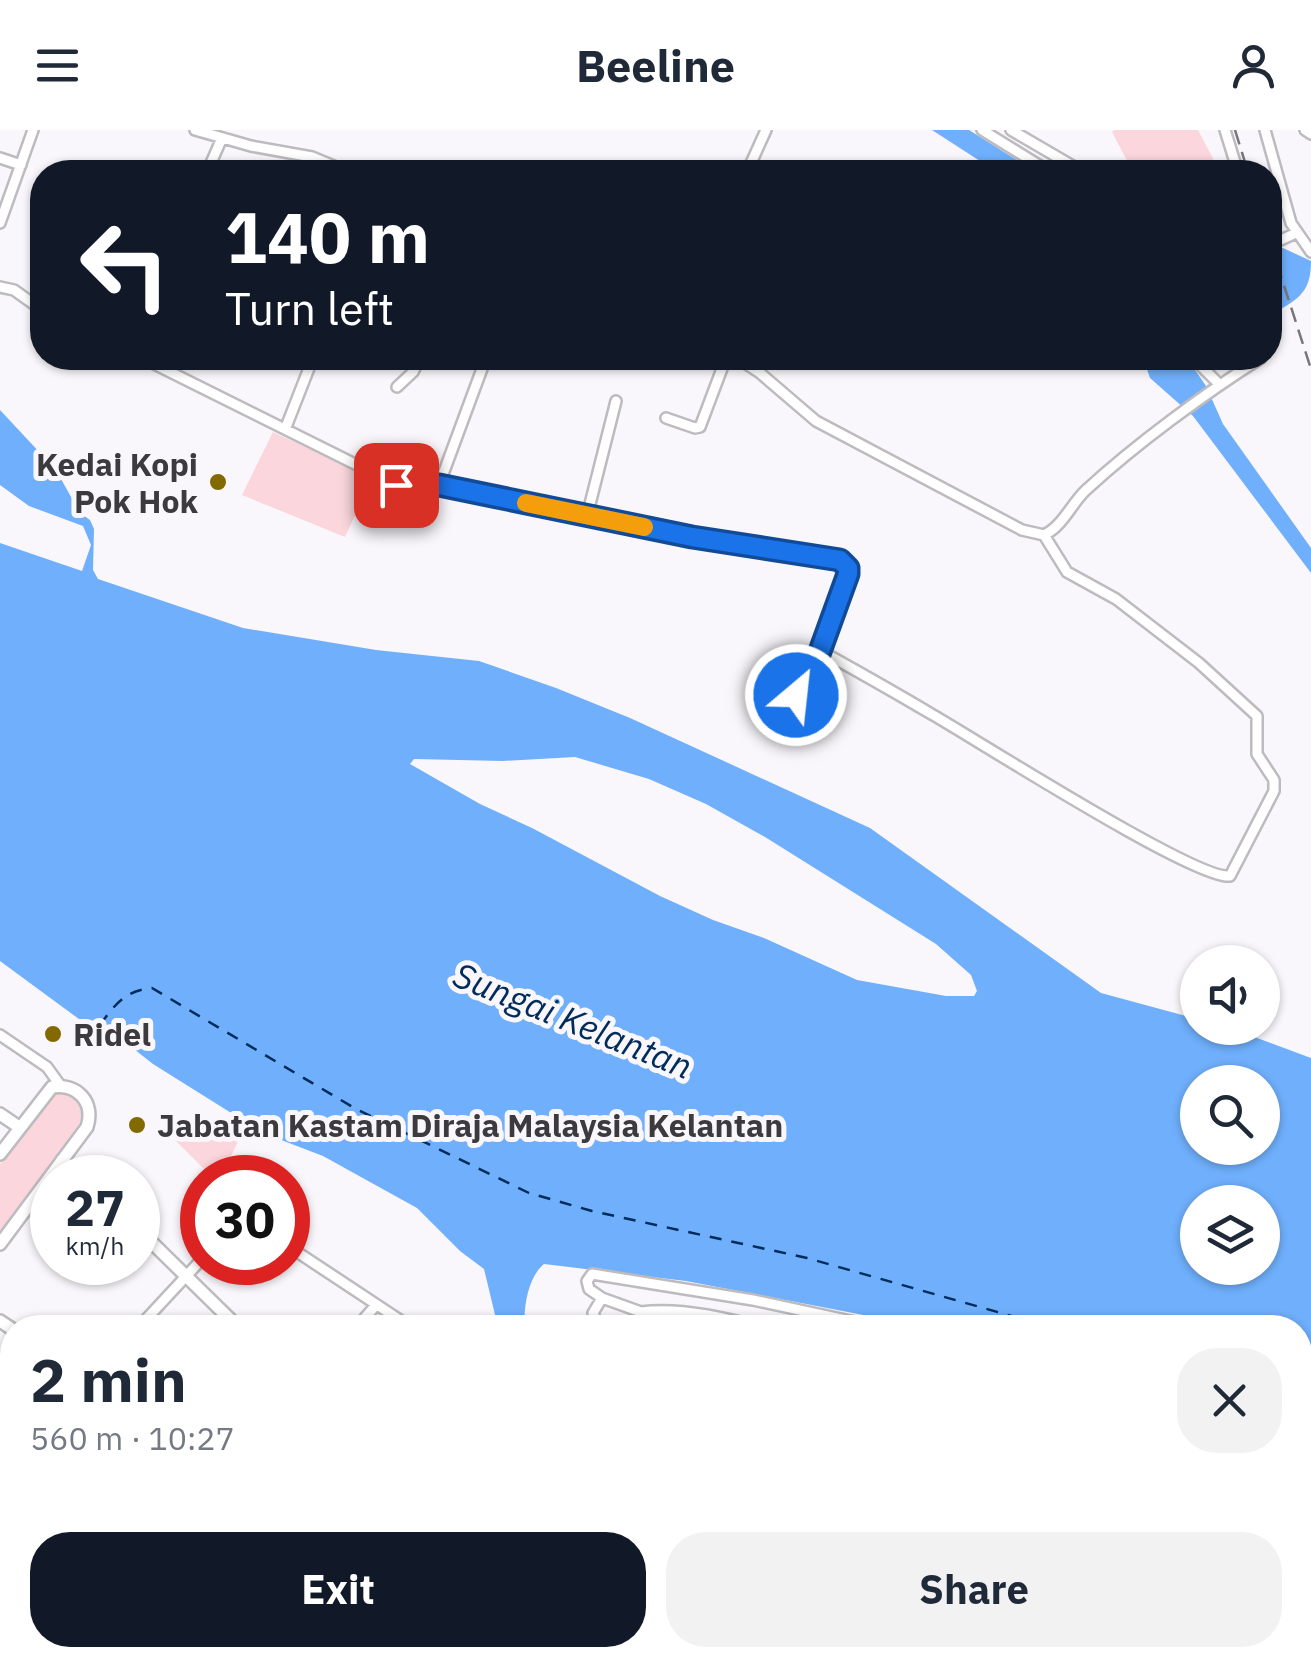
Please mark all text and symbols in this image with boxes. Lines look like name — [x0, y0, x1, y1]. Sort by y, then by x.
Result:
text: Beeline — [576, 36, 735, 94]
icon: menu — [30, 38, 85, 93]
icon: person — [1226, 38, 1281, 93]
text: 140 m — [225, 191, 430, 282]
icon: left — [60, 200, 190, 330]
text: Turn left — [225, 279, 394, 337]
place label: Kedai Kopi Pok Hok — [36, 443, 199, 522]
pin — [354, 443, 439, 528]
icon: arrive — [369, 458, 424, 513]
marker: Kedai Kopi Pok Hok — [207, 471, 229, 493]
position arrow — [744, 643, 848, 747]
map controls — [1180, 945, 1280, 1285]
button: sound — [1180, 945, 1280, 1045]
water label: Sungai Kelantan — [447, 951, 699, 1089]
place label: Ridel — [73, 1013, 151, 1055]
marker: Ridel — [42, 1023, 64, 1045]
button: search — [1180, 1065, 1280, 1165]
place label: Jabatan Kastam Diraja Malaysia Kelantan — [157, 1104, 783, 1146]
marker: Jabatan Kastam Diraja Malaysia Kelantan — [126, 1114, 148, 1136]
speed limit sign: 30 — [180, 1155, 310, 1285]
text: 27 — [65, 1175, 125, 1240]
button: layers — [1180, 1185, 1280, 1285]
text: km/h — [66, 1229, 124, 1262]
text: 2 min — [30, 1340, 187, 1419]
button: close — [1177, 1348, 1282, 1453]
text: 560 m · 10:27 — [30, 1417, 235, 1459]
button: Exit — [30, 1532, 646, 1647]
button: Share — [666, 1532, 1282, 1647]

